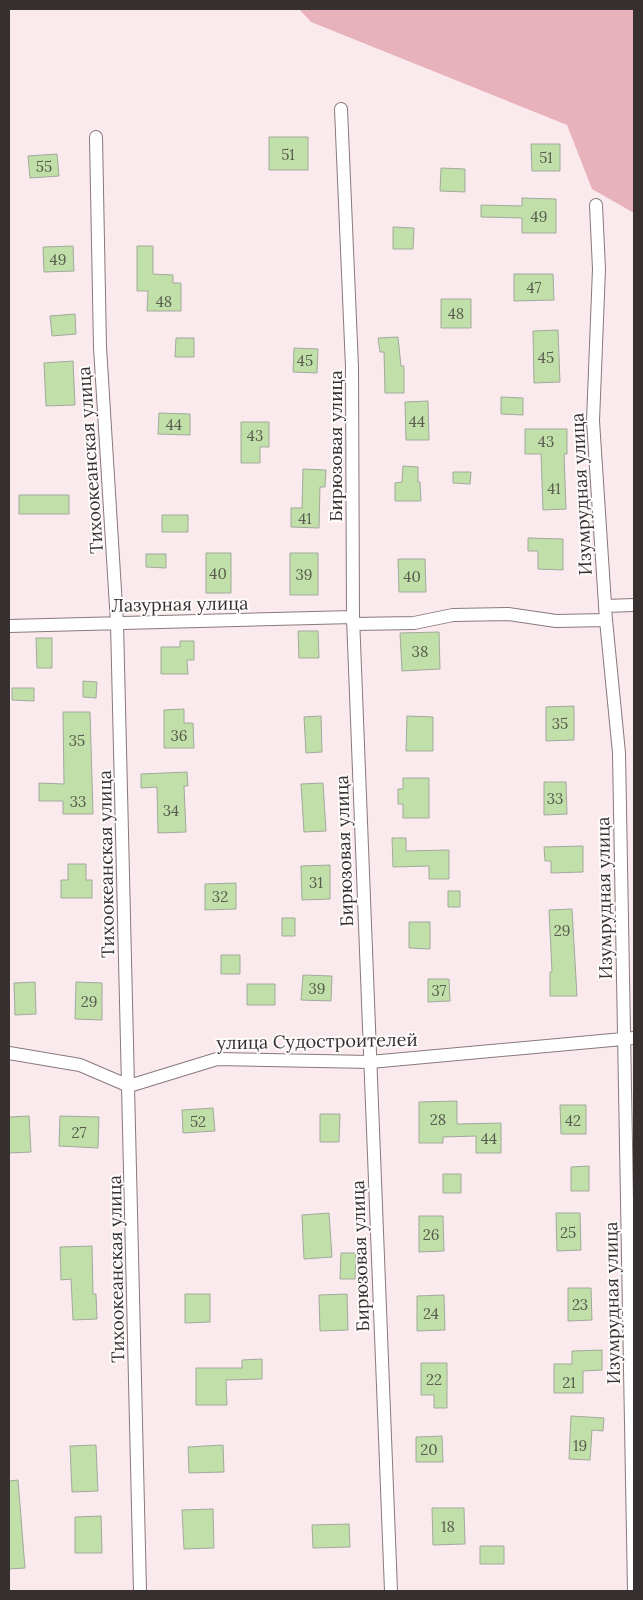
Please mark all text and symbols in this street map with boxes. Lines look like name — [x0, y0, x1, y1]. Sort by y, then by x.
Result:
house number: 51 — [281, 145, 295, 164]
house number: 51 — [539, 148, 553, 167]
house number: 55 — [36, 157, 52, 176]
house number: 49 — [531, 207, 547, 226]
house number: 49 — [50, 250, 66, 269]
house number: 47 — [526, 278, 542, 297]
house number: 48 — [156, 292, 172, 311]
house number: 48 — [448, 304, 464, 323]
house number: 45 — [538, 348, 554, 367]
house number: 45 — [297, 351, 313, 370]
street label: Тихоокеанская улица — [72, 366, 108, 554]
street label: Бирюзовая улица — [324, 370, 347, 522]
house number: 44 — [409, 412, 425, 431]
street label: Изумрудная улица — [565, 412, 597, 576]
house number: 44 — [166, 415, 182, 434]
house number: 43 — [247, 426, 263, 445]
house number: 43 — [538, 432, 554, 451]
house number: 41 — [547, 479, 561, 498]
house number: 41 — [298, 509, 312, 528]
house number: 40 — [209, 564, 227, 583]
house number: 39 — [295, 565, 313, 584]
house number: 40 — [403, 567, 421, 586]
street label: Лазурная улица — [111, 591, 249, 617]
house number: 38 — [412, 642, 428, 661]
house number: 35 — [552, 714, 568, 733]
house number: 36 — [170, 726, 188, 745]
house number: 35 — [69, 731, 85, 750]
street label: Тихоокеанская улица — [93, 770, 119, 958]
street label: Бирюзовая улица — [330, 775, 358, 927]
house number: 33 — [547, 789, 563, 808]
house number: 33 — [70, 792, 86, 811]
house number: 34 — [163, 801, 179, 820]
street label: Изумрудная улица — [591, 816, 617, 980]
house number: 31 — [309, 873, 323, 892]
house number: 32 — [212, 887, 228, 906]
house number: 29 — [554, 921, 570, 940]
house number: 39 — [308, 979, 326, 998]
house number: 37 — [432, 981, 447, 1000]
house number: 29 — [81, 992, 97, 1011]
street label: улица Судостроителей — [216, 1028, 418, 1054]
house number: 28 — [430, 1110, 446, 1129]
house number: 42 — [565, 1111, 581, 1130]
house number: 52 — [190, 1112, 206, 1131]
house number: 27 — [72, 1123, 87, 1142]
house number: 44 — [481, 1129, 497, 1148]
street label: Тихоокеанская улица — [103, 1175, 129, 1363]
street label: Бирюзовая улица — [346, 1180, 374, 1332]
street label: Изумрудная улица — [599, 1221, 625, 1385]
house number: 25 — [560, 1223, 576, 1242]
house number: 26 — [423, 1225, 439, 1244]
house number: 23 — [572, 1295, 588, 1314]
house number: 24 — [423, 1304, 439, 1323]
house number: 22 — [426, 1370, 442, 1389]
house number: 21 — [562, 1373, 576, 1392]
house number: 19 — [573, 1436, 587, 1455]
house number: 20 — [420, 1440, 438, 1459]
house number: 18 — [441, 1517, 455, 1536]

